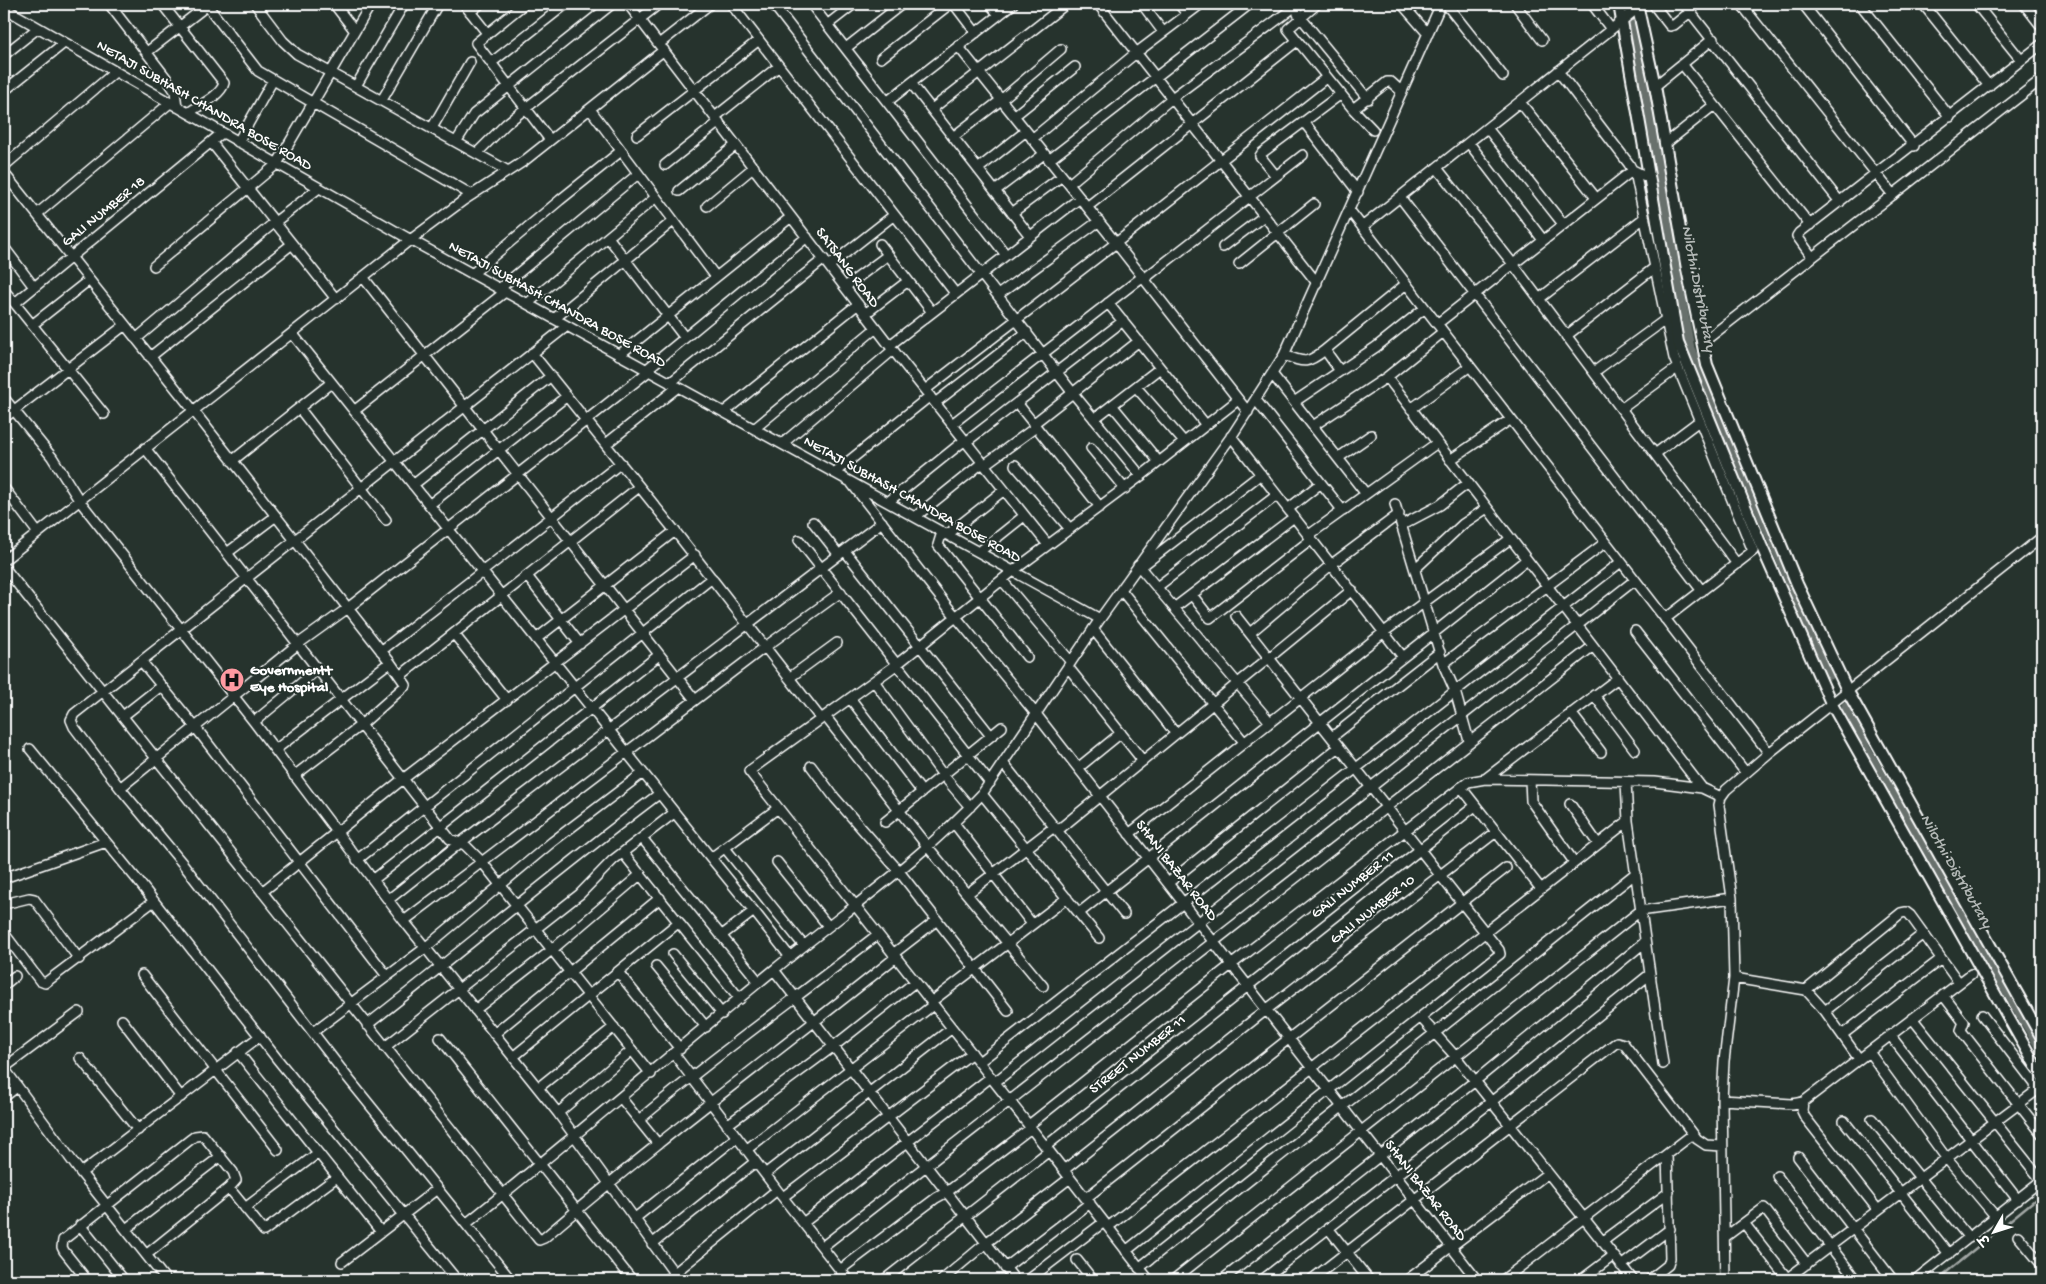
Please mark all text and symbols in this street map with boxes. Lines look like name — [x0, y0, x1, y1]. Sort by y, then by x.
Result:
street label: NETAJI SUBHASH CHANDRA BOSE ROAD — [93, 37, 315, 175]
street label: GALI NUMBER 18 — [58, 173, 150, 251]
street label: SATSANG ROAD — [811, 224, 883, 312]
water label: Nilothi Distributary — [1675, 224, 1719, 355]
street label: NETAJI SUBHASH CHANDRA BOSE ROAD — [445, 237, 669, 373]
street label: NETAJI SUBHASH CHANDRA BOSE ROAD — [800, 432, 1024, 568]
place label: Governmentt Eye Hospital — [250, 662, 334, 697]
hospital icon: Governmentt Eye Hospital — [219, 667, 245, 693]
water label: Nilothi Distributary — [1915, 812, 1996, 933]
street label: SHANI BAZAR ROAD — [1131, 817, 1221, 925]
street label: GALI NUMBER 11 — [1308, 847, 1398, 923]
street label: GALI NUMBER 10 — [1327, 871, 1419, 949]
street label: STREET NUMBER 11 — [1086, 1012, 1190, 1098]
street label: SHANI BAZAR ROAD — [1380, 1137, 1470, 1245]
north arrow — [1968, 1206, 2018, 1256]
text: उ — [1975, 1228, 1997, 1249]

